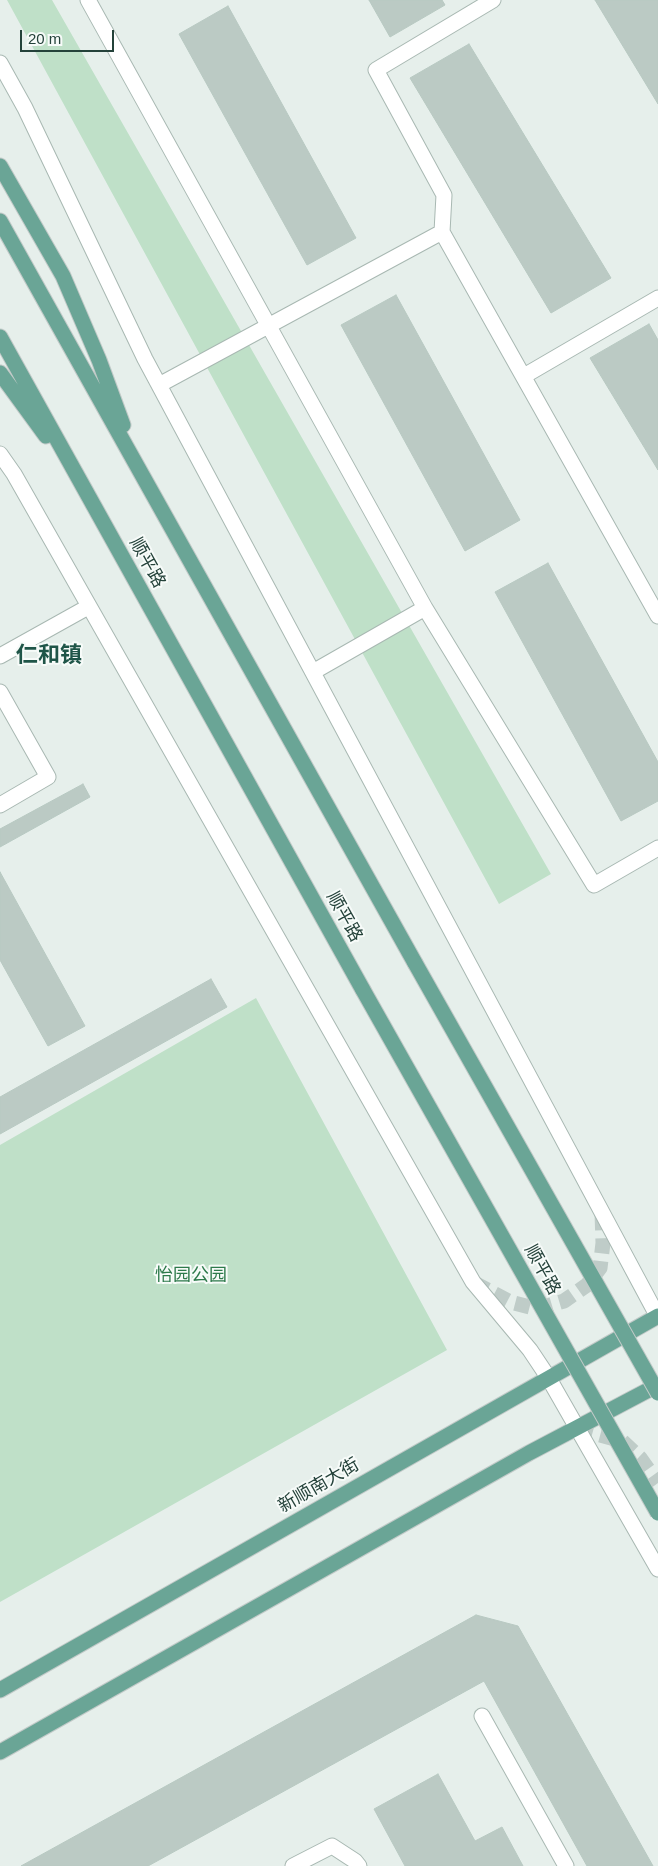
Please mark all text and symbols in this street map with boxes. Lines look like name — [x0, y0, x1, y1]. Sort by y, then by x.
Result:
scale bar — [22, 20, 116, 52]
text: 20 m — [28, 30, 61, 47]
street label: 顺平路 — [124, 534, 170, 592]
district label: 仁和镇 — [16, 643, 82, 669]
street label: 顺平路 — [321, 888, 367, 946]
street label: 顺平路 — [519, 1241, 565, 1299]
park label: 怡园公园 — [155, 1265, 227, 1287]
street label: 新顺南大街 — [275, 1454, 363, 1518]

